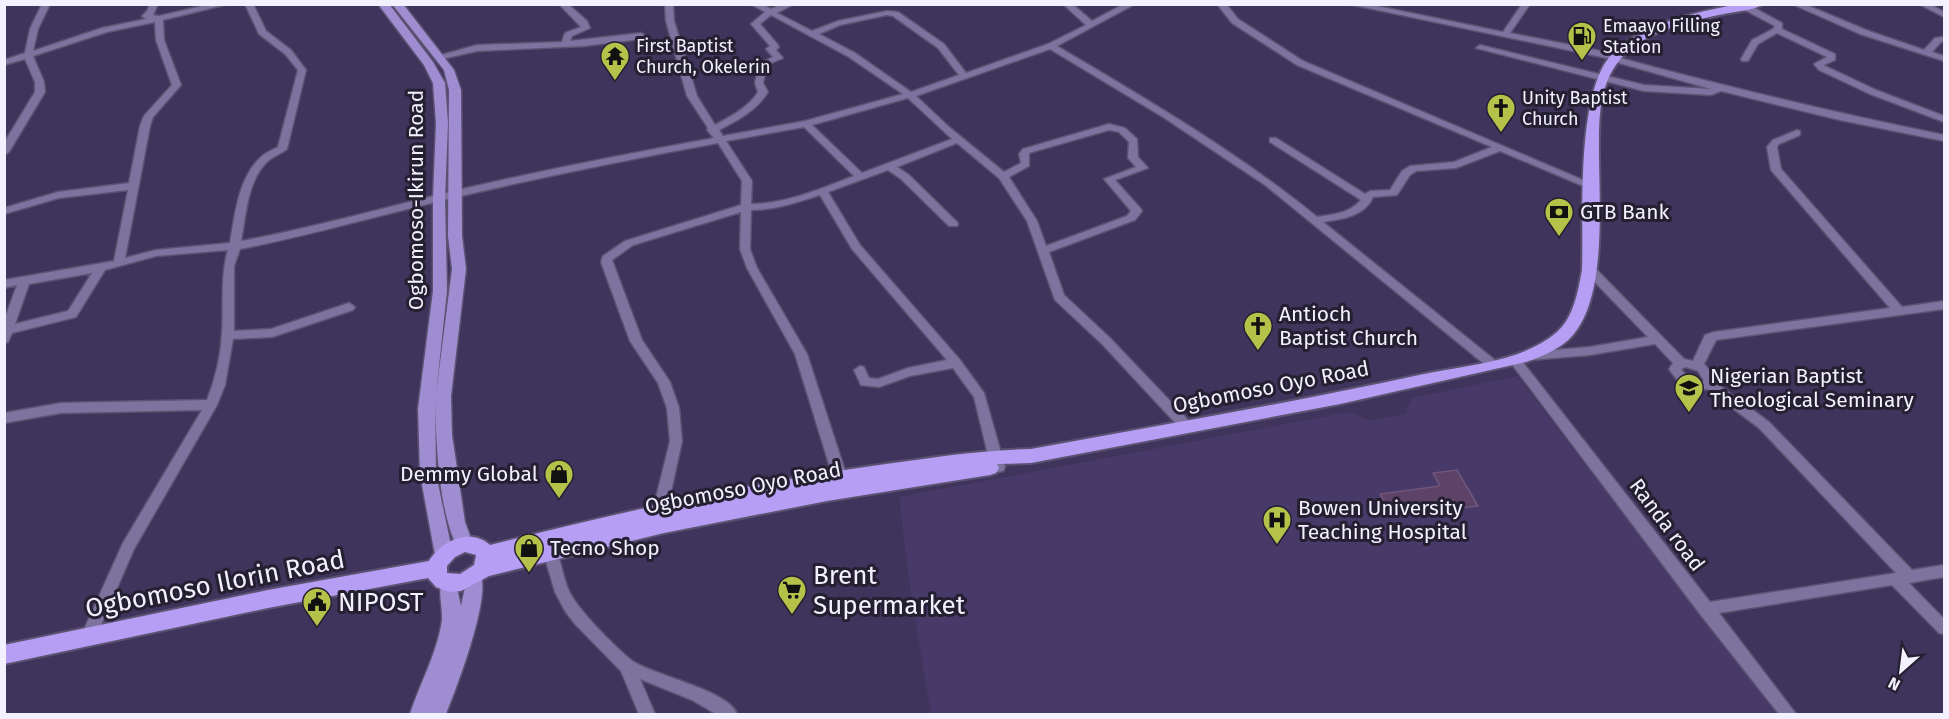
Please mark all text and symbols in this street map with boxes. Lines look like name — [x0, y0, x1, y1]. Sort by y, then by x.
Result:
place label: Emaayo Filling Station — [1603, 15, 1721, 58]
fuel station icon: Emaayo Filling Station — [1566, 20, 1598, 62]
place label: First Baptist Church, Okelerin — [636, 35, 770, 78]
temple icon: First Baptist Church, Okelerin — [599, 40, 631, 82]
place label: Unity Baptist Church — [1522, 87, 1628, 130]
street label: Ogbomoso-Ikirun Road — [403, 90, 429, 310]
church icon: Unity Baptist Church — [1485, 92, 1517, 134]
bank icon: GTB Bank — [1543, 196, 1575, 238]
place label: GTB Bank — [1580, 199, 1670, 225]
place label: Antioch Baptist Church — [1279, 301, 1418, 351]
church icon: Antioch Baptist Church — [1242, 310, 1274, 352]
street label: Ogbomoso Oyo Road — [1171, 355, 1371, 419]
place label: Nigerian Baptist Theological Seminary — [1710, 363, 1914, 413]
school or university icon: Nigerian Baptist Theological Seminary — [1673, 372, 1705, 414]
street label: Ogbomoso Oyo Road — [643, 456, 843, 520]
shop icon: Demmy Global — [543, 458, 575, 500]
place label: Demmy Global — [400, 461, 538, 487]
street label: Randa road — [1624, 474, 1710, 576]
place label: Bowen University Teaching Hospital — [1298, 495, 1467, 545]
hospital icon: Bowen University Teaching Hospital — [1261, 504, 1293, 546]
shop icon: Tecno Shop — [513, 532, 545, 574]
place label: Tecno Shop — [550, 535, 660, 561]
street label: Ogbomoso Ilorin Road — [83, 544, 347, 624]
place label: Brent Supermarket — [813, 560, 966, 621]
supermarket icon: Brent Supermarket — [776, 574, 808, 616]
public building icon: NIPOST — [301, 586, 333, 628]
place label: NIPOST — [338, 587, 424, 618]
north arrow — [1871, 641, 1931, 701]
text: N — [1885, 673, 1903, 695]

